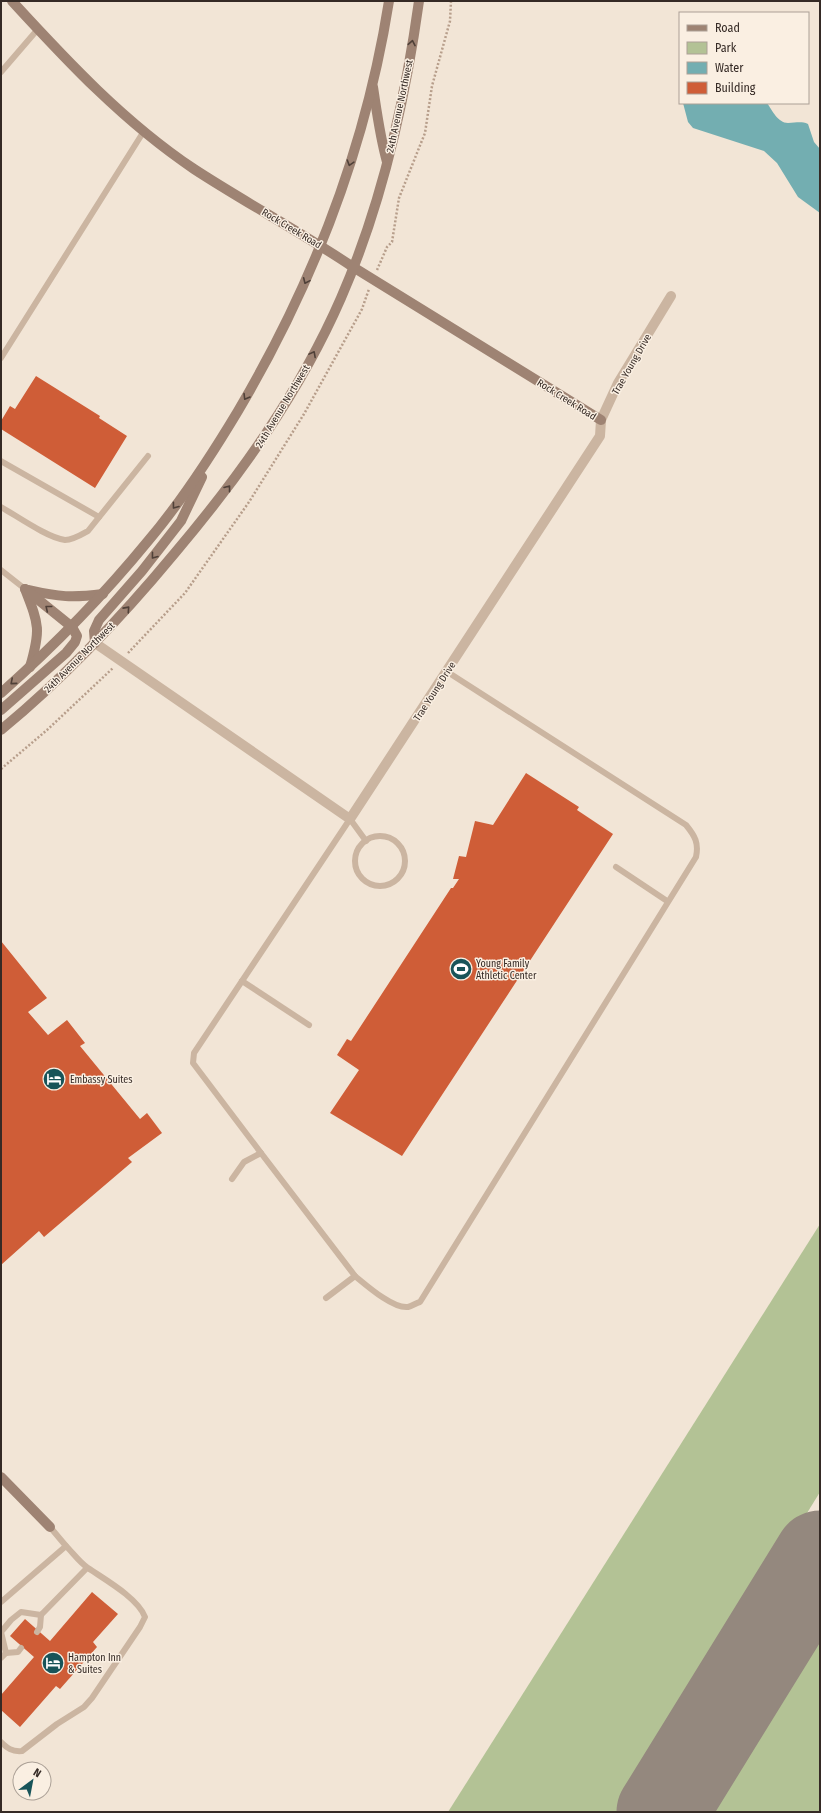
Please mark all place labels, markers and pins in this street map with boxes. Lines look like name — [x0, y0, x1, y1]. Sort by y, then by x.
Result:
sports icon: Young Family Athletic Center — [448, 956, 474, 982]
place label: Young Family Athletic Center — [476, 958, 537, 982]
hotel icon: Embassy Suites — [41, 1066, 67, 1092]
place label: Embassy Suites — [70, 1074, 133, 1086]
hotel icon: Hampton Inn & Suites — [40, 1650, 66, 1676]
place label: Hampton Inn & Suites — [68, 1652, 121, 1676]

